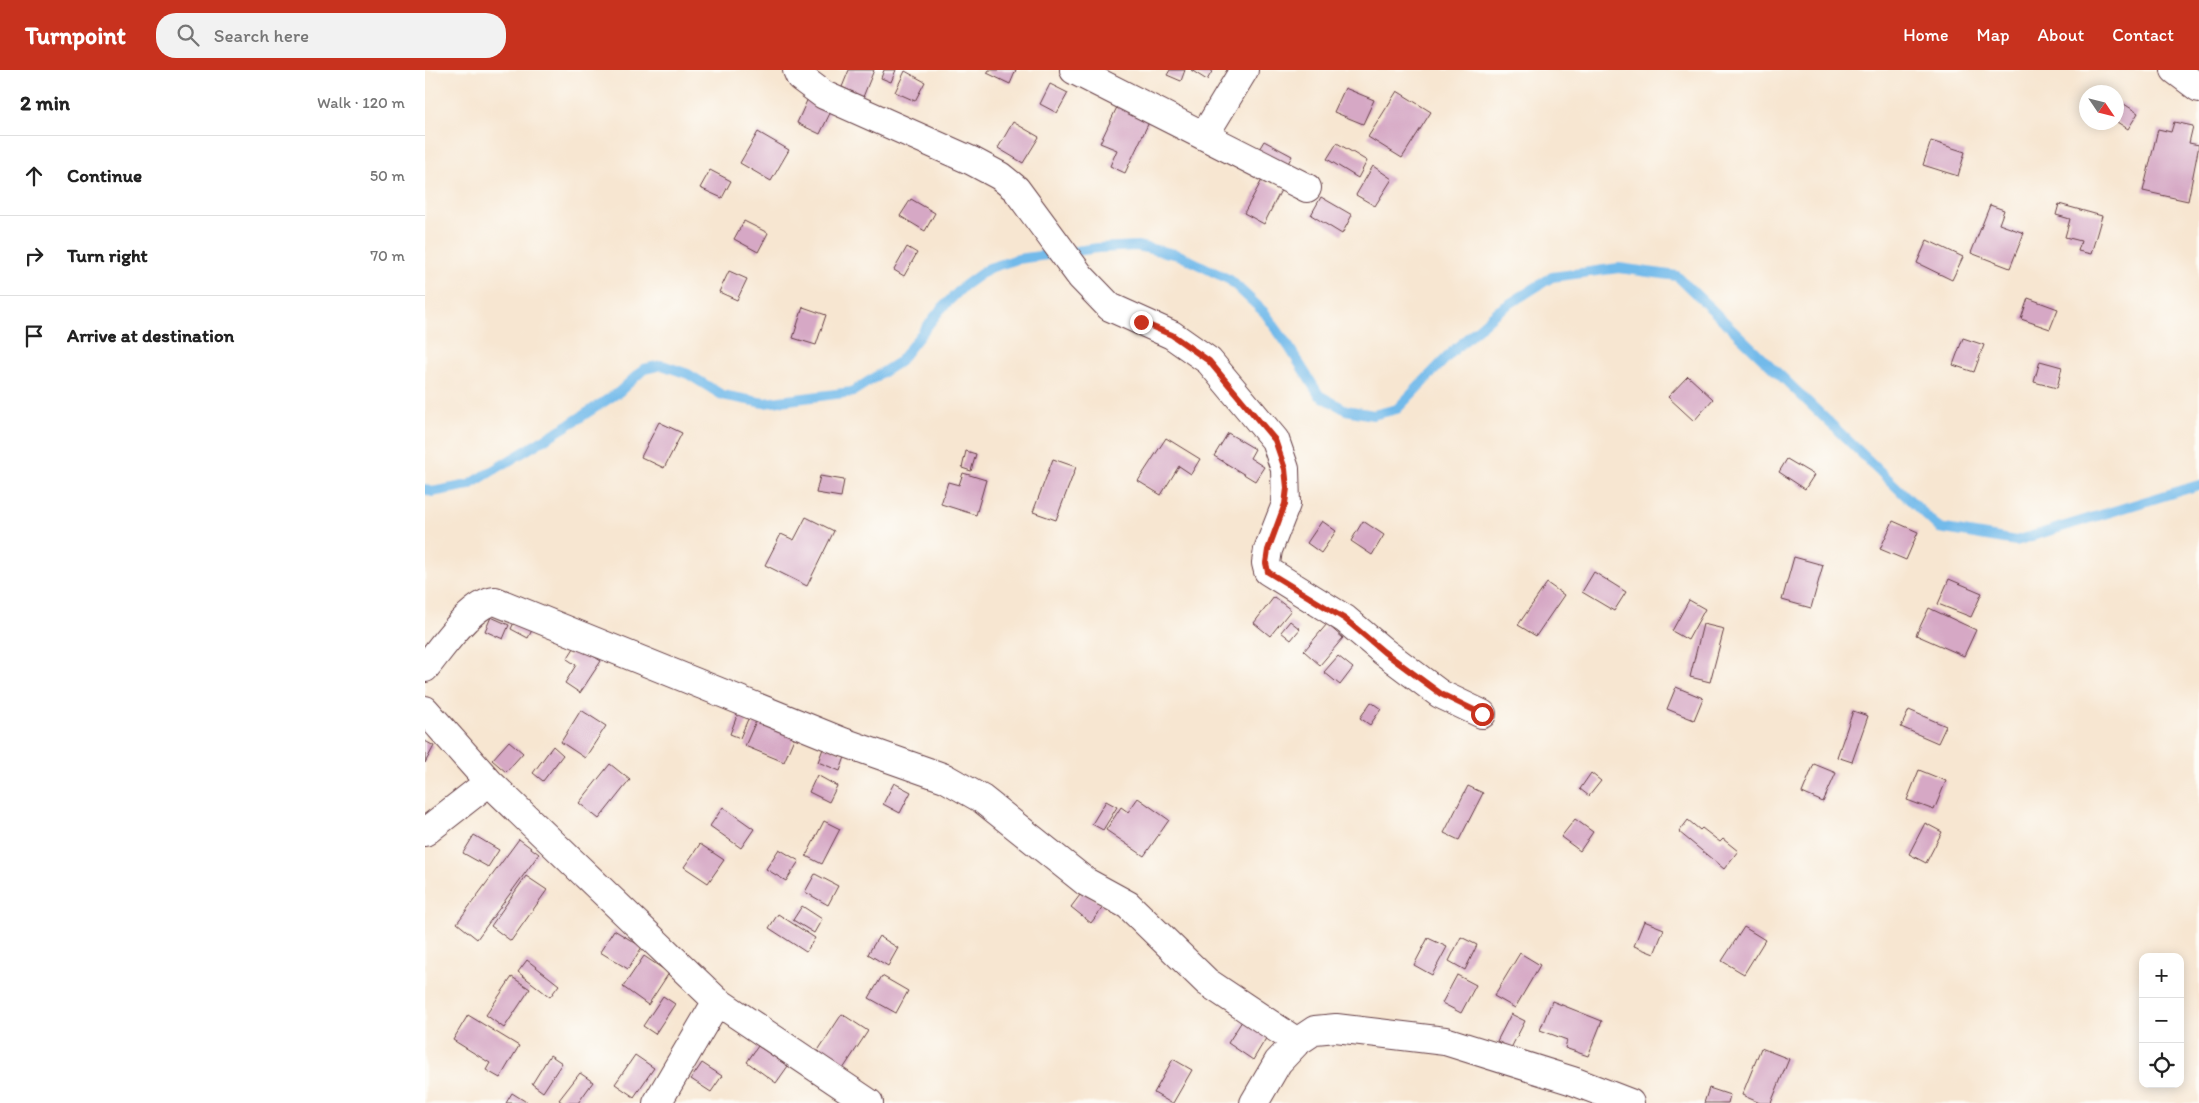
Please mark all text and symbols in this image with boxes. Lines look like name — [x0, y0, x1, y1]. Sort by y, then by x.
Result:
search box — [156, 13, 506, 58]
text: Turnpoint — [25, 21, 126, 50]
icon: search — [174, 21, 202, 49]
text: Search here — [214, 24, 309, 47]
text: Home — [1903, 24, 1949, 46]
text: Map — [1977, 24, 2010, 46]
text: About — [2038, 24, 2084, 46]
text: Contact — [2112, 24, 2174, 46]
north arrow — [2079, 85, 2124, 130]
text: 2 min — [20, 90, 70, 115]
text: Walk · 120 m — [317, 93, 405, 112]
icon: ahead — [20, 162, 48, 190]
text: Continue — [67, 164, 142, 187]
text: 50 m — [370, 166, 405, 185]
icon: right — [20, 242, 48, 270]
text: Turn right — [67, 244, 148, 267]
text: 70 m — [370, 246, 405, 265]
route end — [1130, 311, 1153, 334]
icon: arrive — [20, 322, 48, 350]
text: Arrive at destination — [67, 324, 234, 347]
route start — [1471, 703, 1494, 726]
map controls — [2139, 953, 2184, 1088]
button: + — [2139, 953, 2184, 998]
button: − — [2139, 998, 2184, 1043]
button: locate — [2139, 1043, 2184, 1088]

